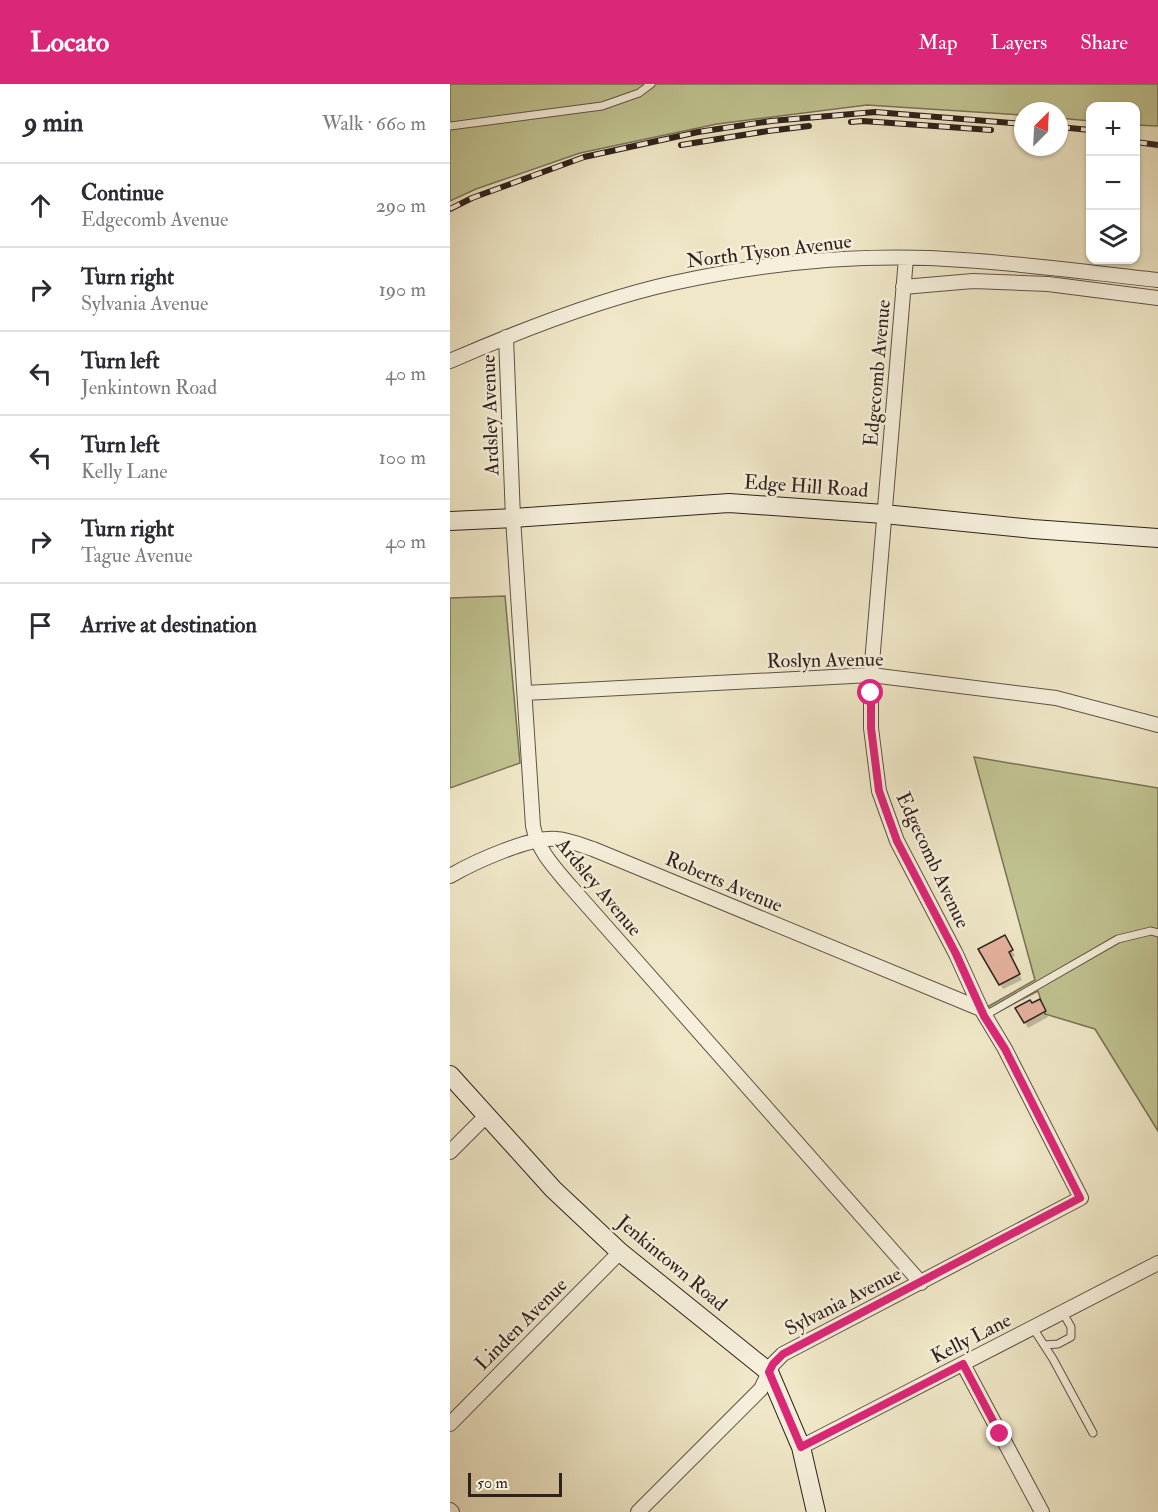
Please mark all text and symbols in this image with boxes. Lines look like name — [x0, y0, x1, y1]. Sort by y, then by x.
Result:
text: Locato — [30, 25, 109, 60]
text: Map — [918, 29, 958, 56]
text: Layers — [991, 29, 1047, 56]
text: Share — [1080, 29, 1128, 56]
north arrow — [1014, 102, 1068, 156]
map controls — [1086, 102, 1140, 264]
button: + — [1086, 102, 1140, 156]
text: 9 min — [24, 107, 83, 139]
text: Walk · 660 m — [322, 111, 426, 136]
button: − — [1086, 156, 1140, 210]
text: Continue — [81, 179, 164, 207]
icon: ahead — [24, 189, 57, 222]
text: 290 m — [376, 193, 426, 218]
text: Edgecomb Avenue — [81, 207, 228, 232]
button: layers — [1086, 210, 1140, 264]
street label: North Tyson Avenue — [685, 228, 853, 274]
text: Turn right — [81, 263, 174, 291]
icon: right — [24, 273, 57, 306]
text: 190 m — [379, 277, 426, 302]
text: Sylvania Avenue — [81, 291, 208, 316]
street label: Edgecomb Avenue — [858, 298, 896, 448]
text: Turn left — [81, 347, 160, 375]
street label: Ardsley Avenue — [475, 354, 505, 477]
icon: left — [24, 357, 57, 390]
text: 40 m — [385, 361, 426, 386]
text: Jenkintown Road — [81, 375, 217, 400]
text: Turn left — [81, 431, 160, 459]
icon: left — [24, 441, 57, 474]
text: 100 m — [379, 445, 426, 470]
text: Kelly Lane — [81, 459, 168, 484]
street label: Edge Hill Road — [743, 469, 869, 503]
text: Turn right — [81, 515, 174, 543]
icon: right — [24, 525, 57, 558]
text: 40 m — [385, 529, 426, 554]
text: Tague Avenue — [81, 543, 193, 568]
icon: arrive — [24, 609, 57, 642]
text: Arrive at destination — [81, 611, 257, 639]
street label: Roslyn Avenue — [766, 646, 884, 674]
route start — [857, 679, 883, 705]
street label: Edgecomb Avenue — [891, 788, 975, 932]
street label: Ardsley Avenue — [550, 832, 647, 941]
street label: Roberts Avenue — [662, 846, 786, 918]
street label: Jenkintown Road — [611, 1209, 732, 1316]
street label: Sylvania Avenue — [781, 1261, 905, 1341]
street label: Linden Avenue — [469, 1272, 573, 1376]
street label: Kelly Lane — [927, 1307, 1015, 1369]
route end — [986, 1420, 1012, 1446]
scale bar — [468, 1470, 562, 1498]
text: 50 m — [477, 1473, 508, 1493]

